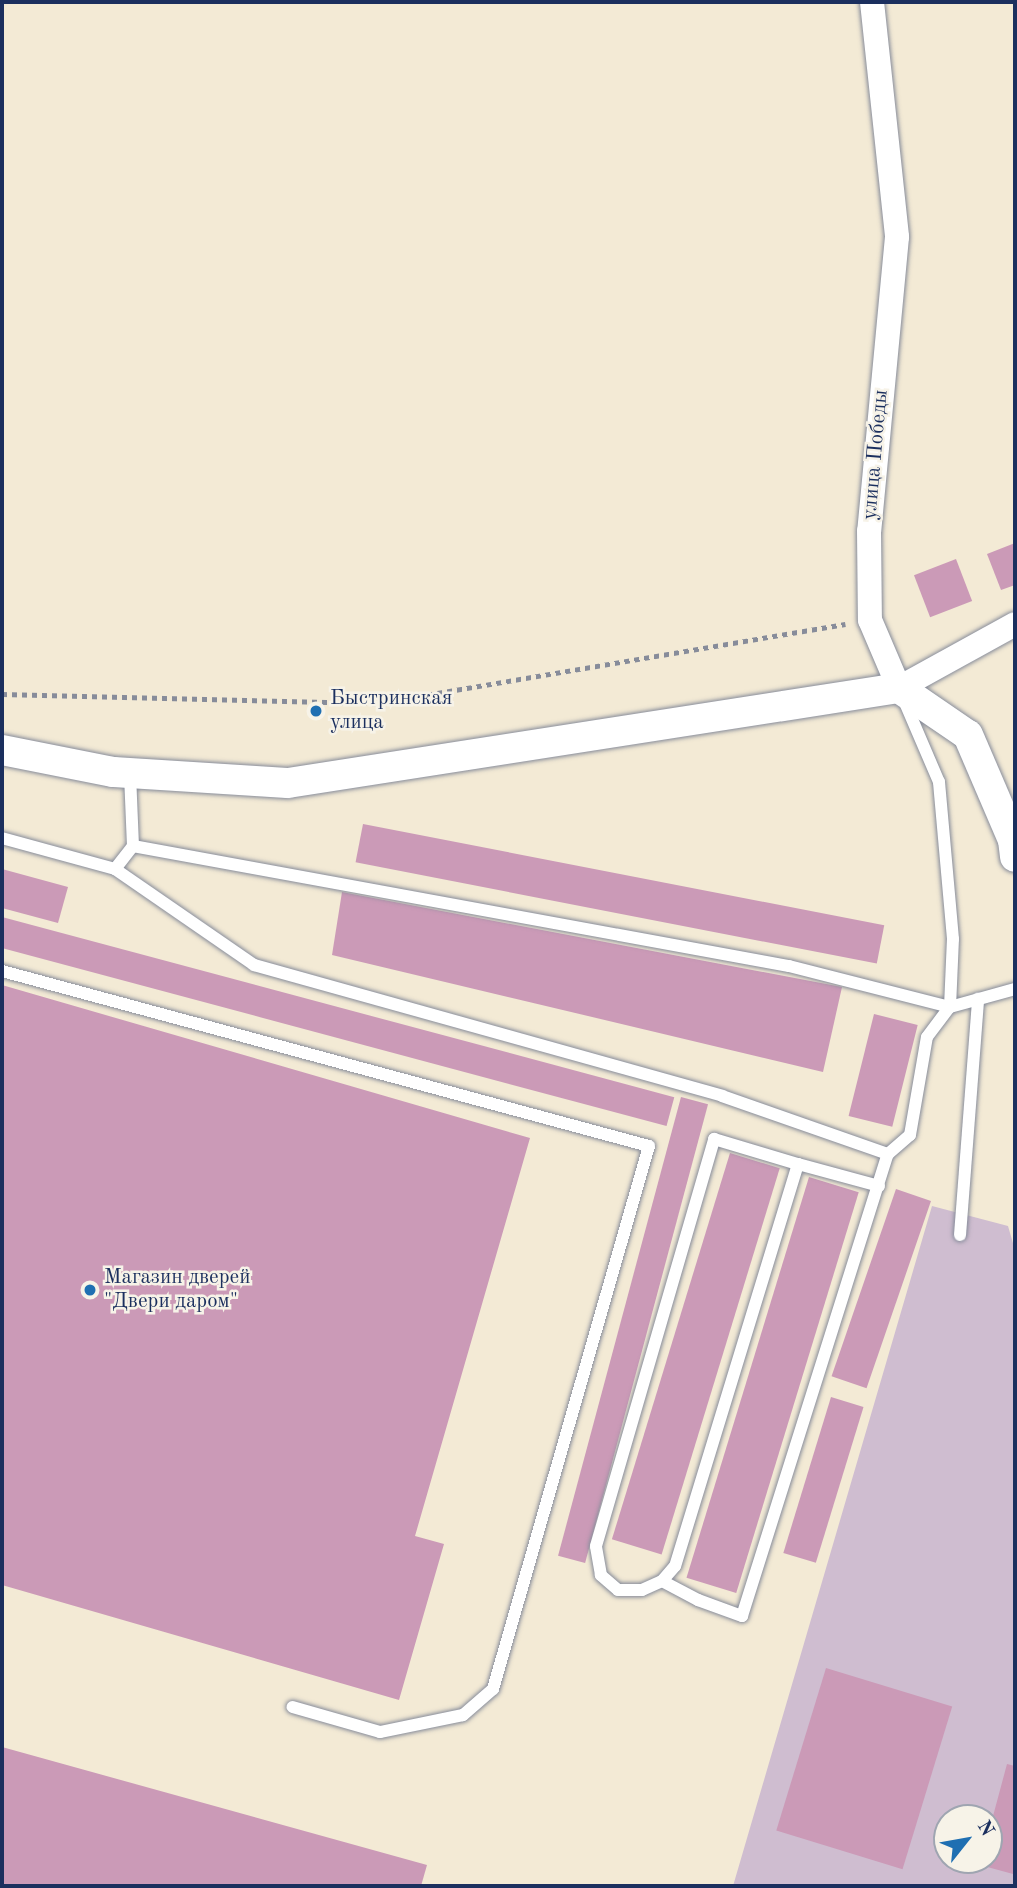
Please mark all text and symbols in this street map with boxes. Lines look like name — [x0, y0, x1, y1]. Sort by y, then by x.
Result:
street label: улица Победы — [858, 389, 894, 521]
place label: Быстринская улица — [330, 686, 452, 736]
marker: Быстринская улица — [308, 703, 324, 719]
place label: Магазин дверей "Двери даром" — [104, 1265, 250, 1315]
marker: Магазин дверей "Двери даром" — [82, 1282, 98, 1298]
north arrow — [933, 1804, 1003, 1874]
text: N — [973, 1818, 997, 1840]

